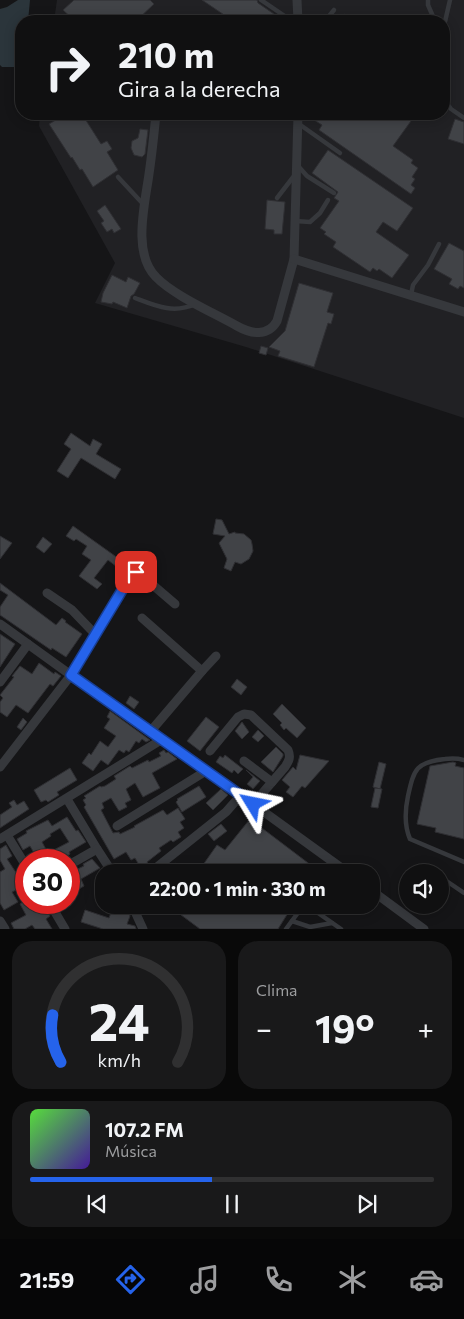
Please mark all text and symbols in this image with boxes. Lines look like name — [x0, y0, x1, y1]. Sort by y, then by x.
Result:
text: 210 m — [118, 32, 214, 75]
icon: right — [35, 35, 100, 100]
text: Gira a la derecha — [118, 75, 280, 102]
pin — [115, 551, 157, 593]
icon: arrive — [122, 558, 150, 586]
position arrow — [226, 777, 278, 829]
speed limit sign: 30 — [15, 849, 80, 914]
map controls — [399, 864, 449, 914]
button: sound — [399, 864, 449, 914]
text: 22:00 · 1 min · 330 m — [149, 877, 326, 900]
text: Clima — [256, 980, 297, 999]
text: 24 — [89, 988, 149, 1052]
text: 19° — [315, 1004, 375, 1051]
text: − — [256, 1011, 272, 1045]
text: + — [418, 1011, 434, 1045]
text: km/h — [97, 1049, 141, 1071]
text: 107.2 FM — [105, 1118, 184, 1141]
text: Música — [105, 1141, 157, 1160]
icon: previous — [83, 1190, 111, 1218]
icon: pause — [218, 1190, 246, 1218]
icon: next — [353, 1190, 381, 1218]
icon: directions — [113, 1262, 148, 1297]
icon: music — [187, 1262, 222, 1297]
icon: phone — [261, 1262, 296, 1297]
icon: climate — [335, 1262, 370, 1297]
icon: car — [409, 1262, 444, 1297]
text: 21:59 — [20, 1266, 74, 1293]

